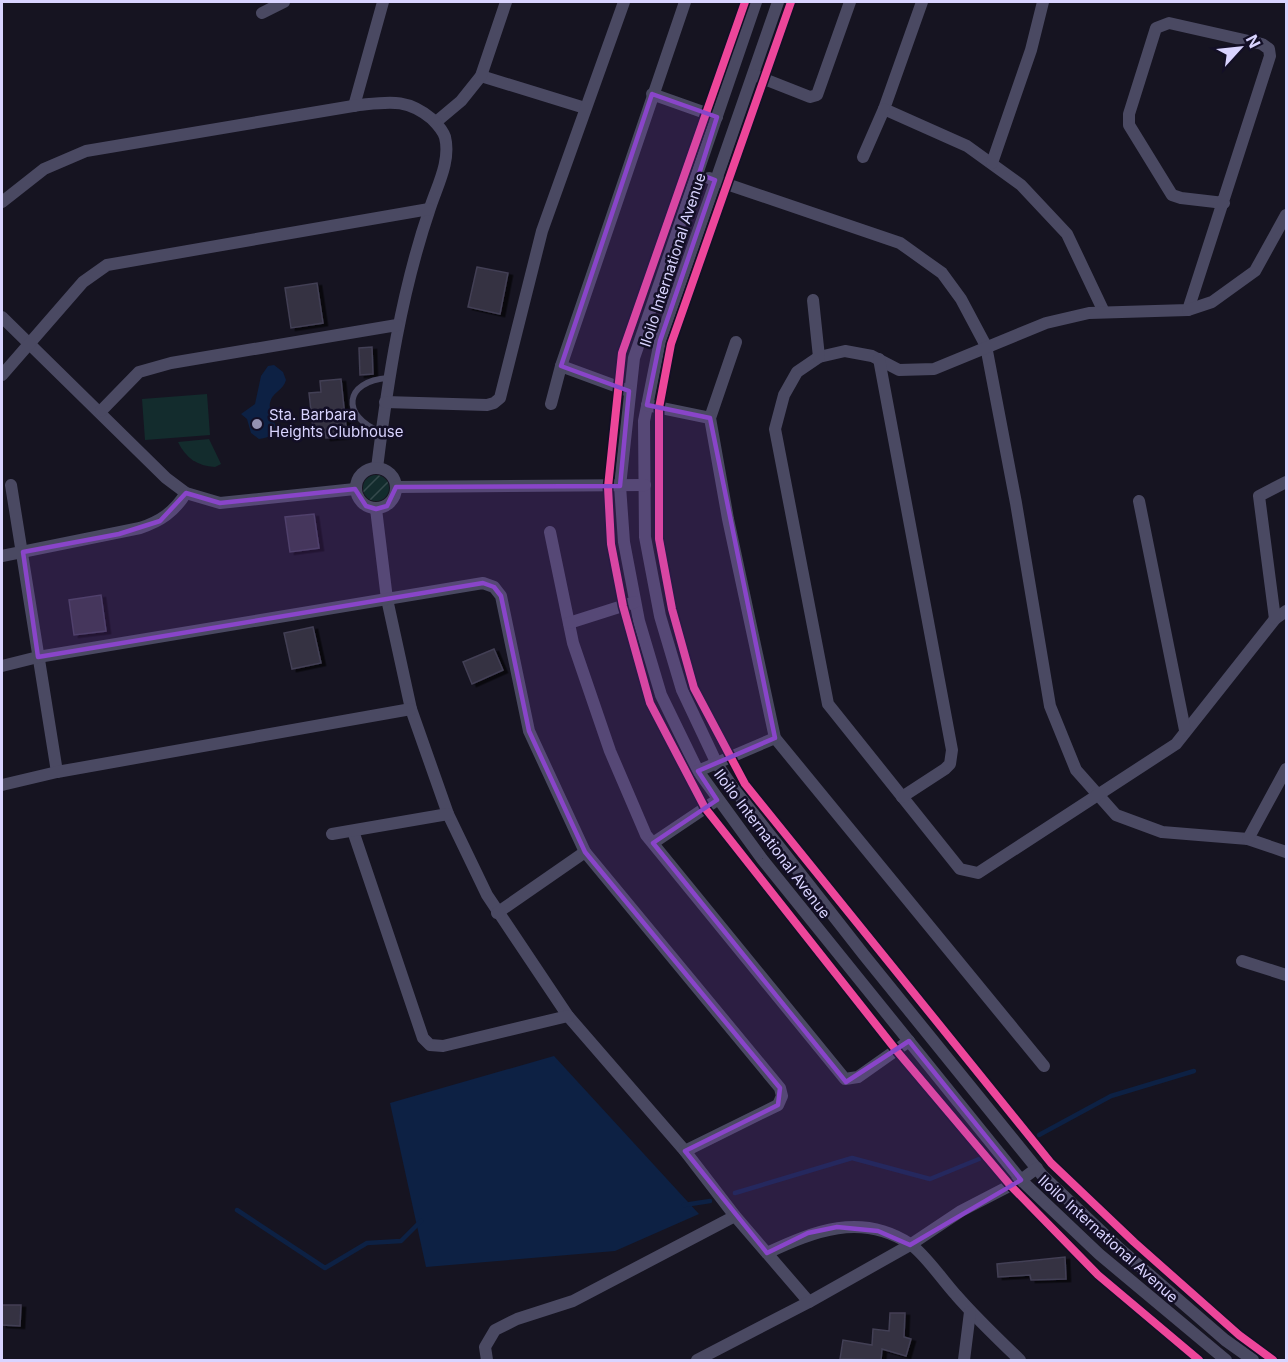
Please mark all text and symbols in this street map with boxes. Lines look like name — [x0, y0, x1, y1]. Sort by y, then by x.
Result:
north arrow — [1210, 18, 1270, 78]
text: N — [1242, 31, 1265, 51]
street label: Iloilo International Avenue — [635, 170, 710, 349]
place label: Sta. Barbara Heights Clubhouse — [269, 405, 404, 441]
marker: Sta. Barbara Heights Clubhouse — [250, 417, 264, 431]
street label: Iloilo International Avenue — [710, 765, 835, 922]
street label: Iloilo International Avenue — [1034, 1171, 1182, 1307]

